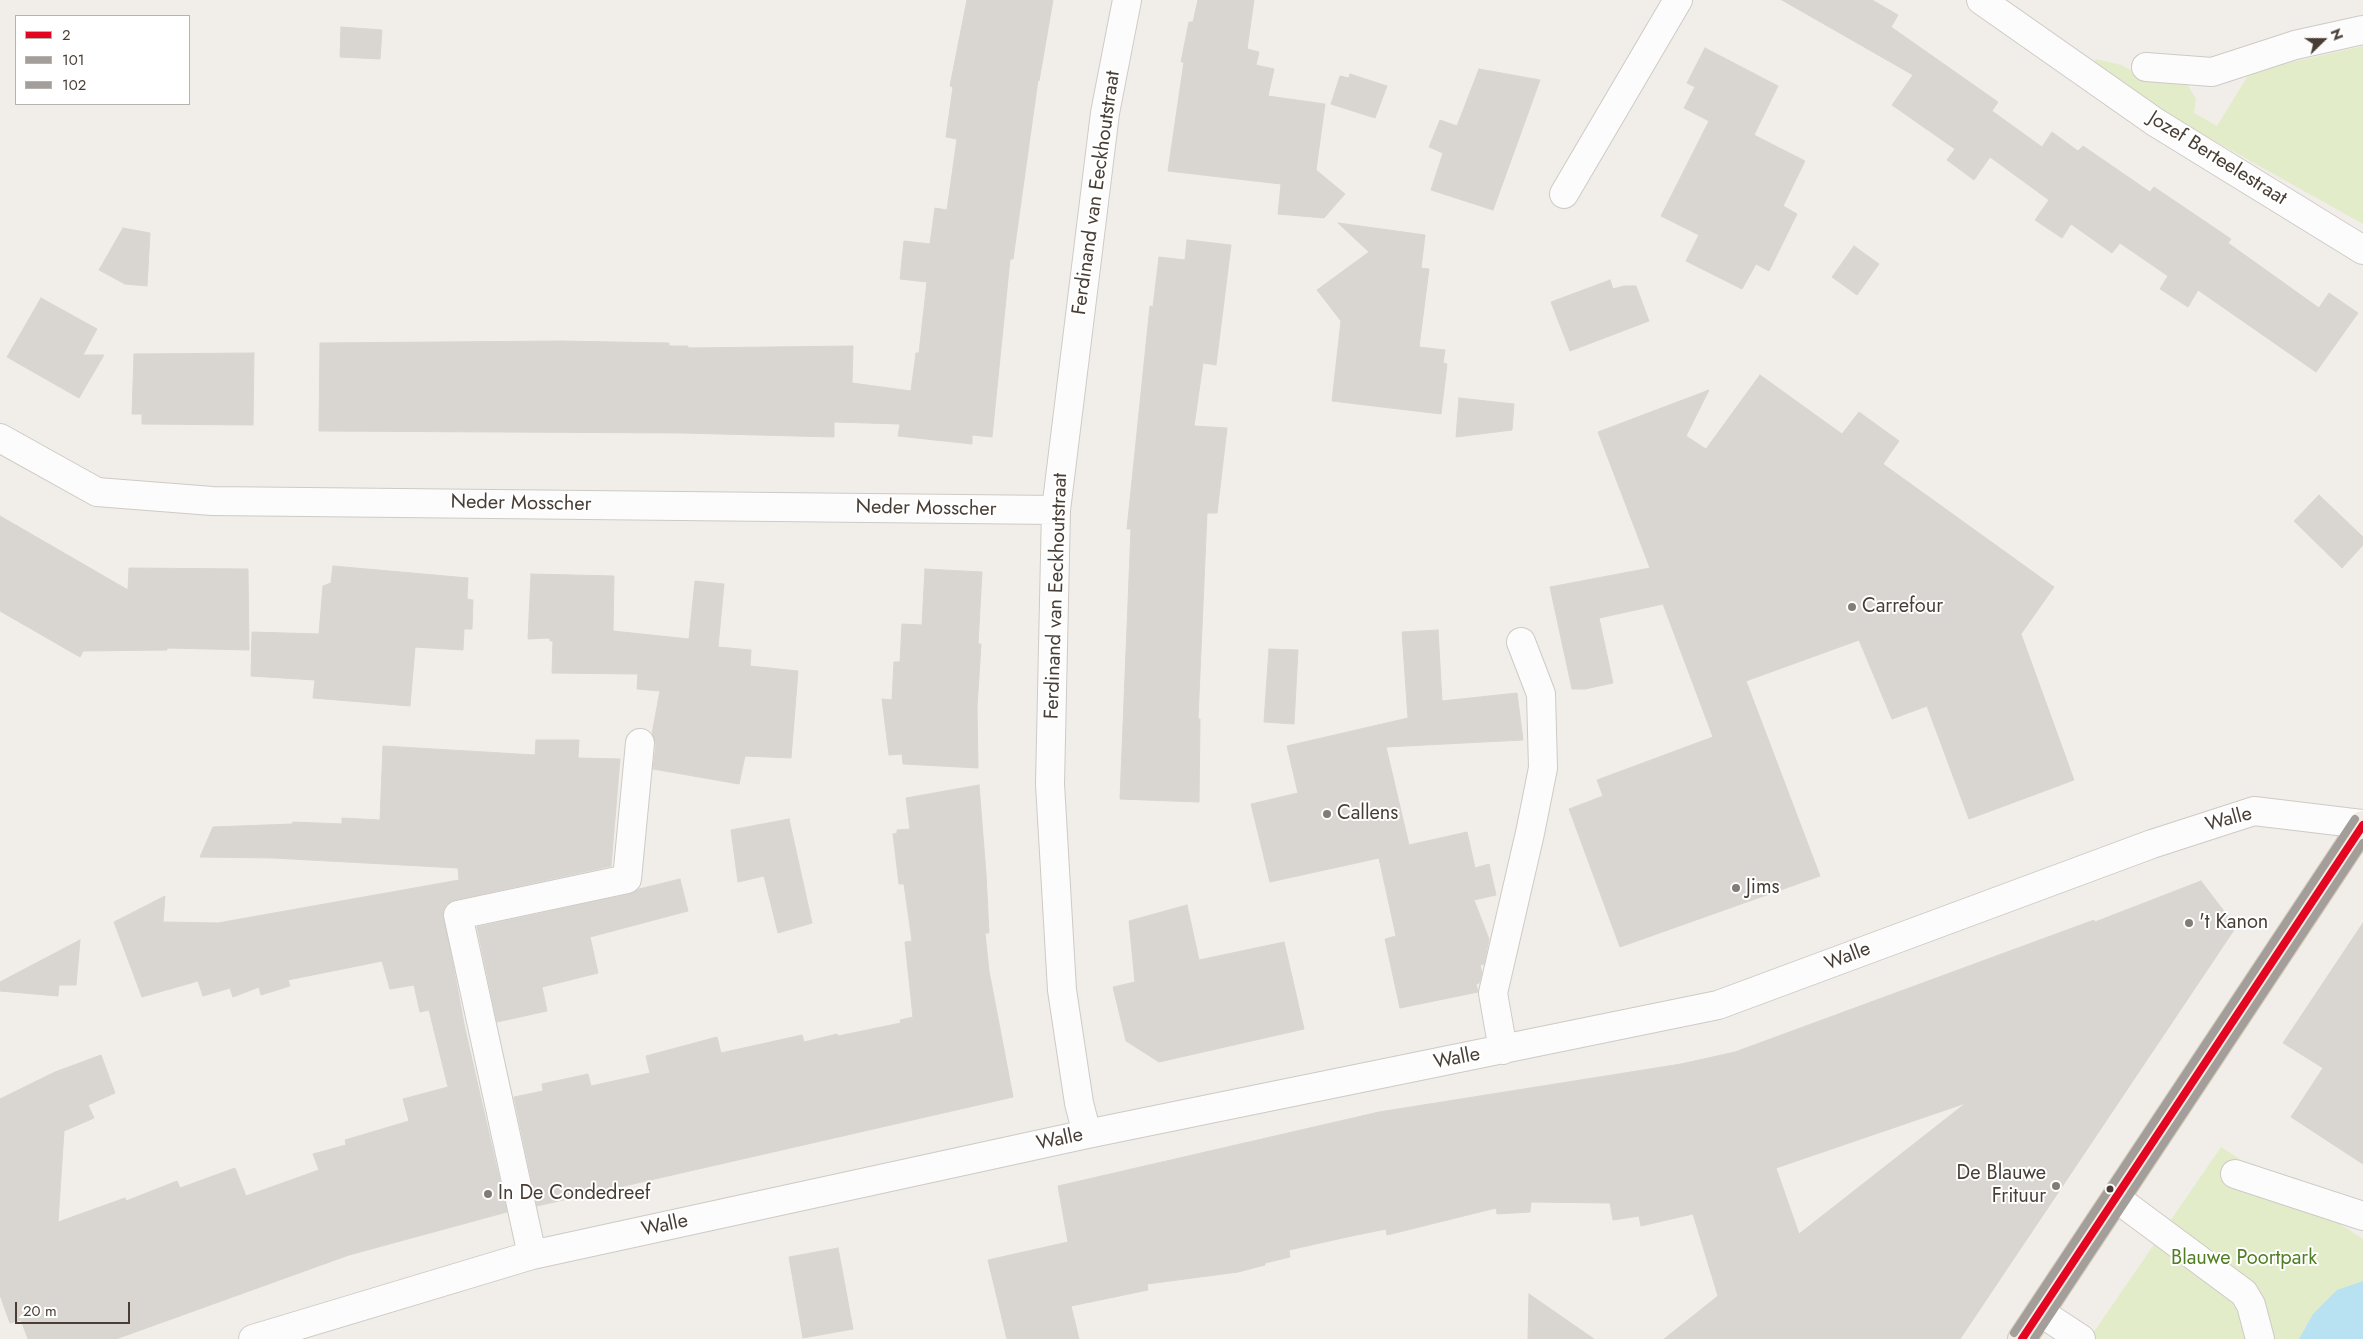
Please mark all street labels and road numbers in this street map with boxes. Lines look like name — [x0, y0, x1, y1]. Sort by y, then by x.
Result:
street label: Ferdinand van Eeckhoutstraat — [1068, 69, 1126, 317]
street label: Jozef Berteelestraat — [2143, 107, 2291, 211]
street label: Ferdinand van Eeckhoutstraat — [1041, 473, 1073, 719]
street label: Neder Mosscher — [450, 491, 592, 517]
street label: Neder Mosscher — [855, 496, 997, 522]
street label: Walle — [2203, 802, 2255, 838]
street label: Walle — [1822, 937, 1874, 977]
street label: Walle — [1432, 1043, 1482, 1075]
street label: Walle — [1035, 1123, 1085, 1157]
street label: Walle — [640, 1209, 690, 1243]

